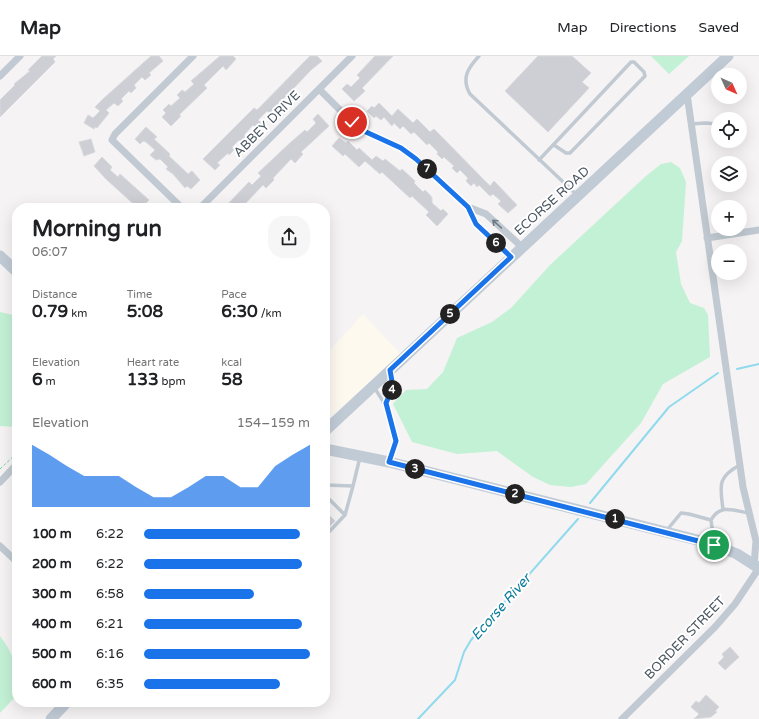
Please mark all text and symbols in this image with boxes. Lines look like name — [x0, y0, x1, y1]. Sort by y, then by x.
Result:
text: Map — [20, 17, 61, 39]
text: Map — [557, 19, 588, 36]
text: Directions — [610, 19, 677, 36]
text: Saved — [699, 19, 739, 36]
north arrow — [711, 68, 747, 104]
map controls — [711, 68, 747, 280]
street label: ABBEY DRIVE — [230, 87, 304, 161]
pin — [335, 105, 369, 139]
icon: check — [341, 111, 363, 133]
button: locate — [711, 112, 747, 148]
button: layers — [711, 156, 747, 192]
pin: 7 — [417, 159, 437, 179]
text: 7 — [424, 162, 430, 175]
street label: ECORSE ROAD — [511, 163, 593, 239]
button: + — [711, 200, 747, 236]
text: Morning run — [32, 216, 162, 242]
button: share — [268, 216, 310, 258]
one-way arrow — [492, 219, 502, 229]
pin: 6 — [486, 233, 506, 253]
text: 6 — [493, 236, 499, 249]
text: 06:07 — [32, 244, 68, 260]
button: − — [711, 244, 747, 280]
text: Distance — [32, 288, 77, 301]
text: Time — [127, 288, 152, 301]
text: Pace — [221, 288, 247, 301]
text: 0.79 — [32, 301, 68, 322]
text: 5:08 — [127, 301, 163, 322]
text: 6:30 — [221, 301, 258, 322]
pin: 5 — [440, 304, 460, 324]
text: km — [68, 307, 87, 320]
text: /km — [258, 307, 282, 320]
text: 5 — [447, 307, 453, 320]
text: Elevation — [32, 356, 80, 369]
text: Heart rate — [127, 356, 179, 369]
text: kcal — [221, 356, 242, 369]
text: 6 — [32, 369, 43, 390]
text: 133 — [127, 369, 159, 390]
text: 58 — [221, 369, 243, 390]
text: m — [43, 375, 56, 388]
text: bpm — [159, 375, 186, 388]
pin: 4 — [382, 380, 402, 400]
text: 4 — [389, 383, 395, 396]
text: Elevation — [32, 415, 89, 431]
text: 154–159 m — [237, 415, 310, 431]
pin: 3 — [405, 459, 425, 479]
text: 3 — [412, 462, 418, 475]
pin: 2 — [505, 484, 525, 504]
text: 2 — [512, 487, 518, 500]
pin: 1 — [605, 509, 625, 529]
text: 1 — [612, 512, 618, 525]
text: 100 m — [32, 526, 72, 542]
text: 6:22 — [96, 526, 124, 542]
pin — [697, 528, 731, 562]
icon: arrive — [703, 534, 725, 556]
text: 200 m — [32, 556, 72, 572]
text: 6:22 — [96, 556, 124, 572]
water label: Ecorse River — [468, 569, 536, 644]
text: 300 m — [32, 586, 72, 602]
text: 6:58 — [96, 586, 124, 602]
street label: BORDER STREET — [641, 593, 729, 683]
text: 400 m — [32, 616, 72, 632]
text: 6:21 — [96, 616, 124, 632]
text: 500 m — [32, 646, 72, 662]
text: 6:16 — [96, 646, 124, 662]
text: 600 m — [32, 676, 72, 692]
text: 6:35 — [96, 676, 124, 692]

